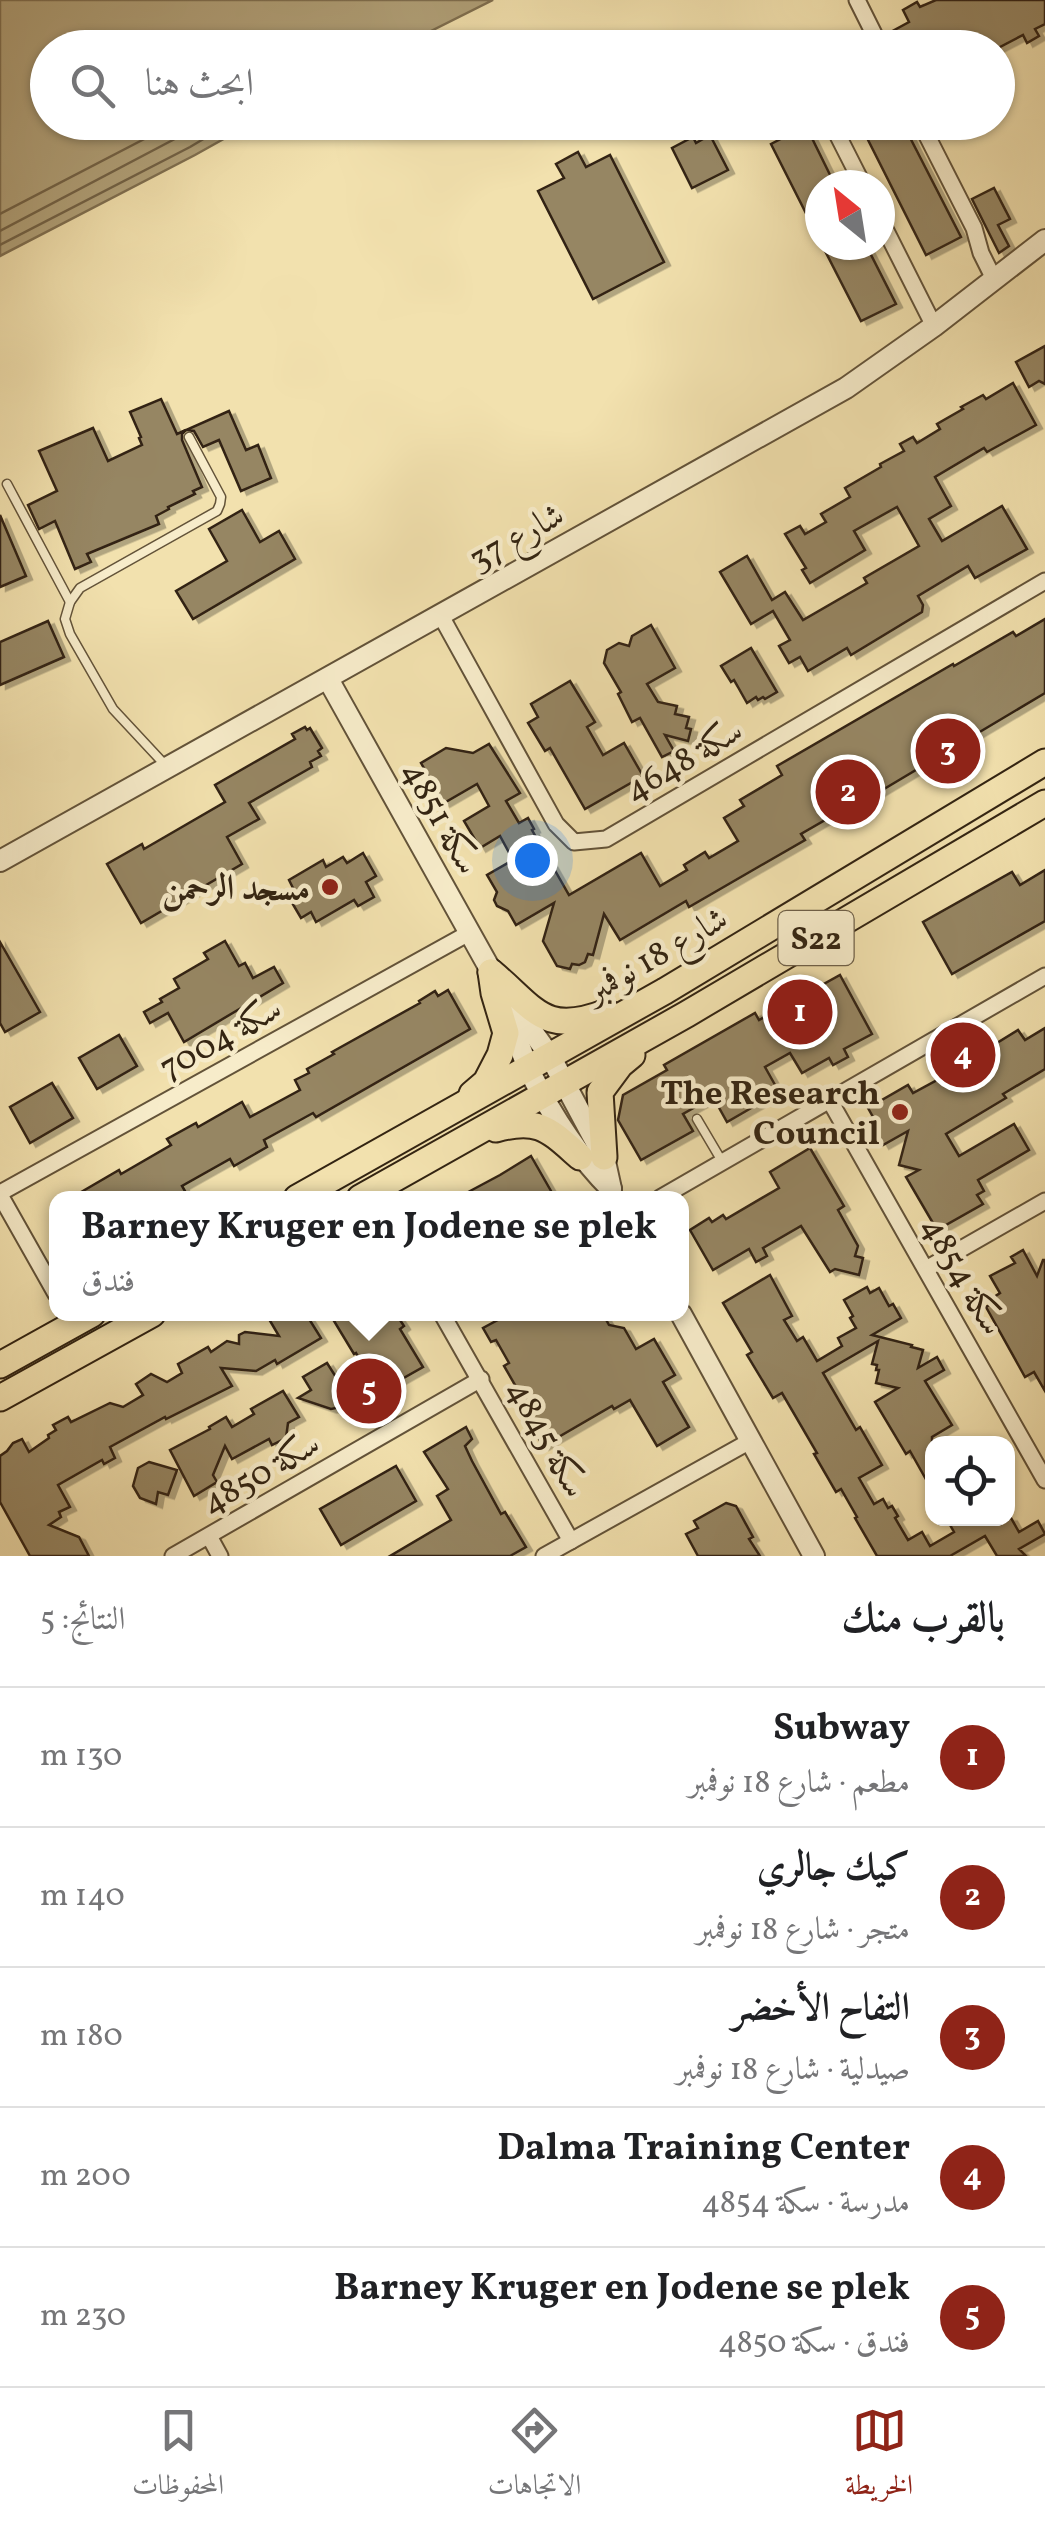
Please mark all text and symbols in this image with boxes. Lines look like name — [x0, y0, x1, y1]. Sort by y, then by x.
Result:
search box — [30, 30, 1015, 140]
icon: search — [65, 58, 120, 113]
text: ابحث هنا — [145, 59, 254, 112]
north arrow — [805, 170, 895, 260]
street label: شارع 37 — [461, 493, 575, 586]
street label: سكة 4648 — [616, 708, 753, 815]
pin: 3 — [916, 714, 980, 788]
street label: سكة 4851 — [389, 753, 490, 884]
pin: 2 — [816, 754, 880, 830]
your location — [507, 835, 558, 886]
place label: مسجد الرحمن — [162, 866, 310, 914]
marker: مسجد الرحمن — [319, 876, 341, 898]
street label: شارع 18 نوفمبر — [575, 896, 739, 1020]
road number: S22 — [778, 911, 854, 965]
pin: 1 — [768, 974, 832, 1050]
street label: سكة 7004 — [152, 986, 291, 1093]
pin: 4 — [930, 1018, 996, 1092]
place label: The Research Council — [660, 1071, 880, 1159]
marker: The Research Council — [889, 1101, 911, 1123]
popup — [49, 1191, 689, 1321]
text: Barney Kruger en Jodene se plek — [81, 1202, 657, 1255]
street label: سكة 4854 — [908, 1208, 1015, 1345]
text: فندق — [81, 1261, 135, 1305]
pin: 5 — [336, 1354, 402, 1428]
street label: سكة 4845 — [493, 1372, 598, 1507]
street label: سكة 4850 — [193, 1421, 330, 1528]
map controls — [925, 1436, 1015, 1526]
button: locate — [925, 1436, 1015, 1526]
text: بالقرب منك — [841, 1591, 1005, 1650]
text: النتائج: 5 — [40, 1599, 126, 1643]
text: Subway — [773, 1703, 910, 1756]
text: 130 m — [40, 1735, 122, 1779]
text: 1 — [966, 1735, 979, 1779]
text: مطعم · شارع 18 نوفمبر — [688, 1762, 910, 1806]
text: كيك جالري — [757, 1843, 910, 1896]
text: 140 m — [40, 1875, 125, 1919]
text: 2 — [964, 1875, 981, 1919]
text: متجر · شارع 18 نوفمبر — [696, 1909, 910, 1953]
text: التفاح الأخضر — [732, 1983, 910, 2036]
text: 180 m — [40, 2015, 123, 2059]
text: 3 — [964, 2015, 981, 2059]
text: صيدلية · شارع 18 نوفمبر — [676, 2049, 910, 2093]
text: Dalma Training Center — [497, 2123, 910, 2176]
text: 200 m — [40, 2155, 131, 2199]
text: 4 — [963, 2155, 982, 2199]
text: مدرسة · سكة 4854 — [701, 2182, 910, 2226]
text: Barney Kruger en Jodene se plek — [334, 2263, 910, 2316]
text: 230 m — [40, 2295, 126, 2339]
text: 5 — [965, 2295, 980, 2339]
text: فندق · سكة 4850 — [718, 2322, 910, 2366]
tab: المحفوظات — [132, 2403, 224, 2512]
tab: الاتجاهات — [488, 2403, 581, 2512]
tab: الخريطة — [845, 2403, 913, 2512]

